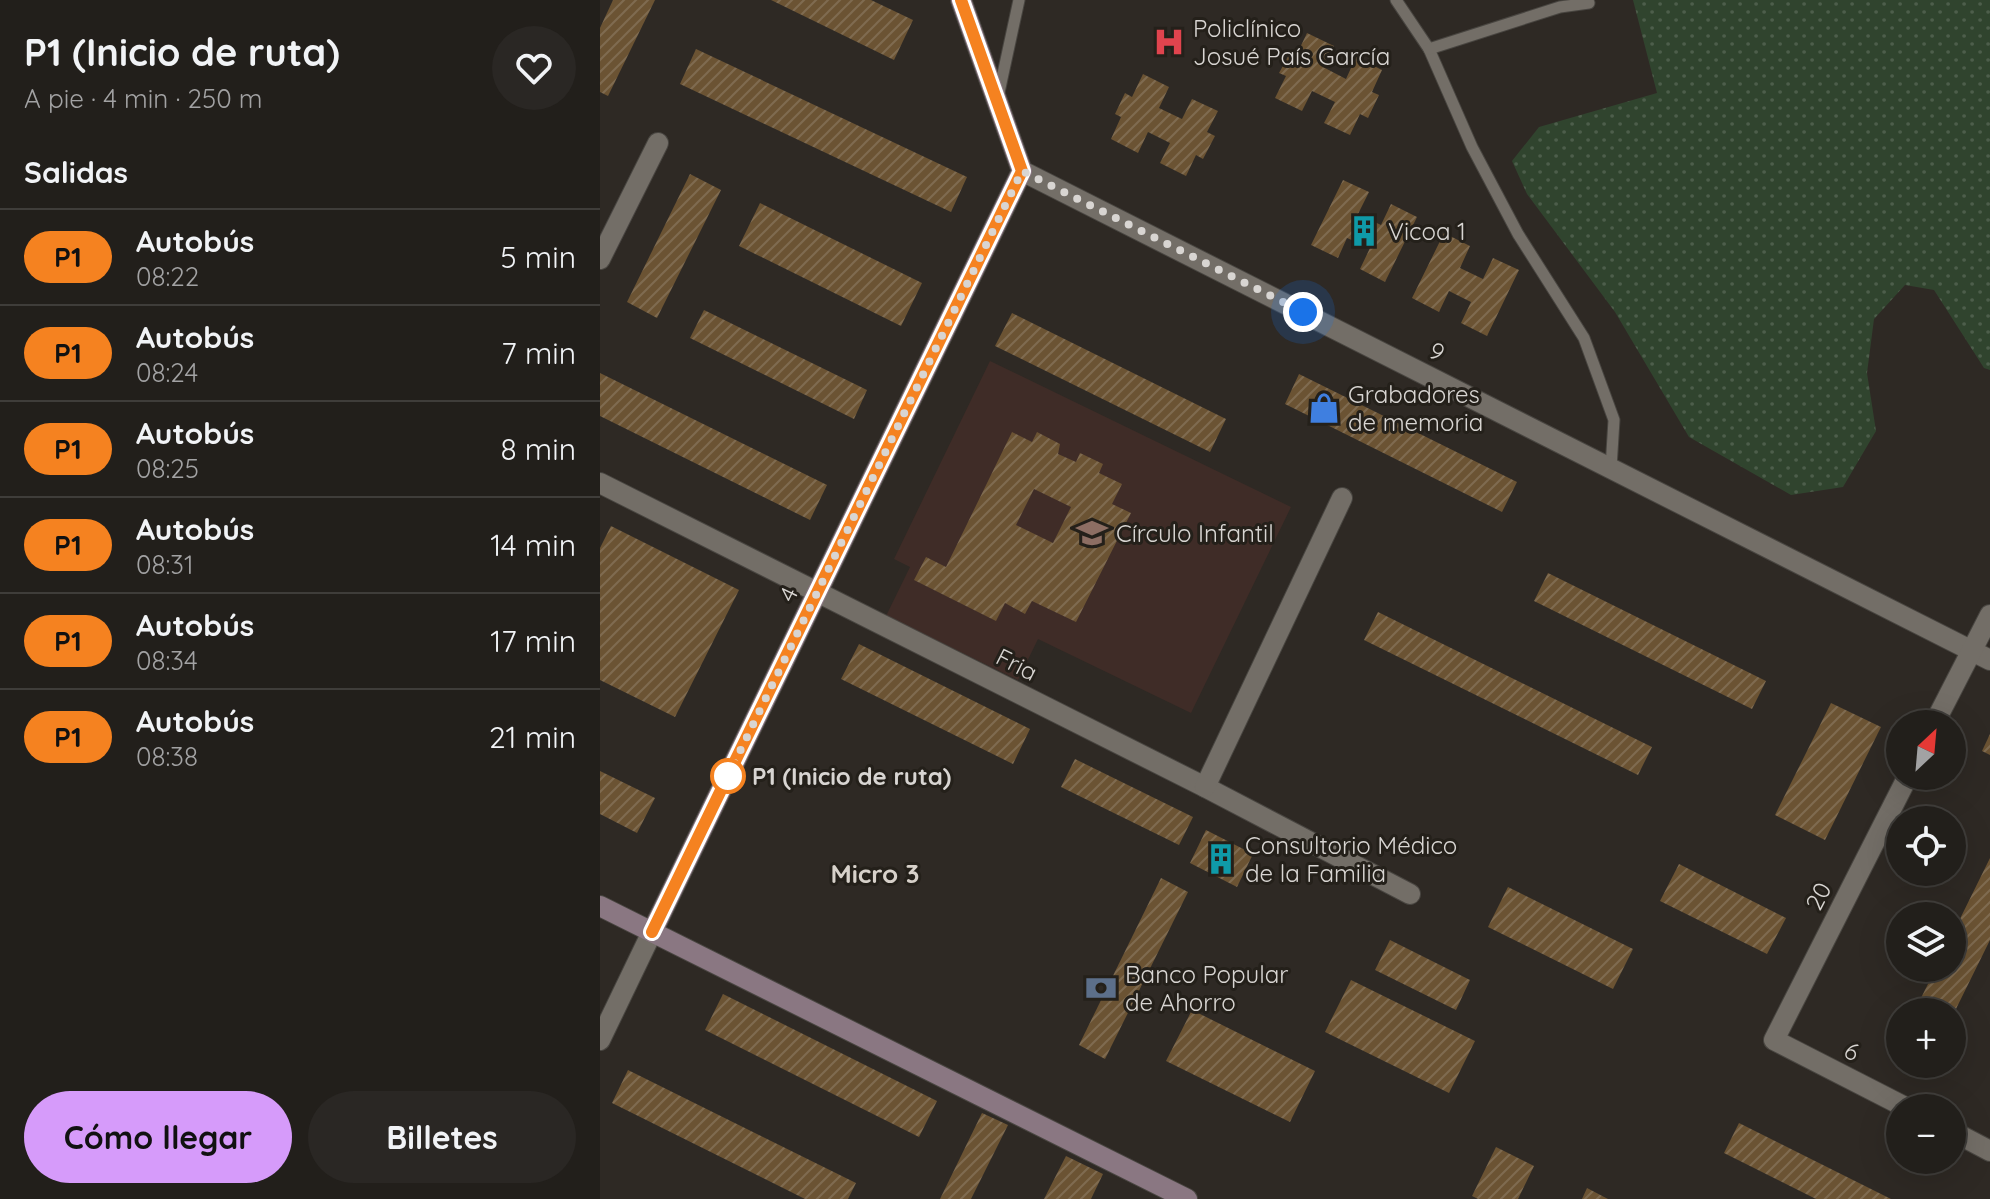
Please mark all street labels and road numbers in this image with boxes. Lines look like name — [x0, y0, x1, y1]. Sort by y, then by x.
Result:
street label: 9 — [1424, 335, 1450, 367]
street label: 4 — [772, 582, 804, 606]
street label: Fria — [991, 641, 1043, 687]
street label: 20 — [1798, 877, 1838, 915]
street label: 6 — [1839, 1035, 1865, 1067]

